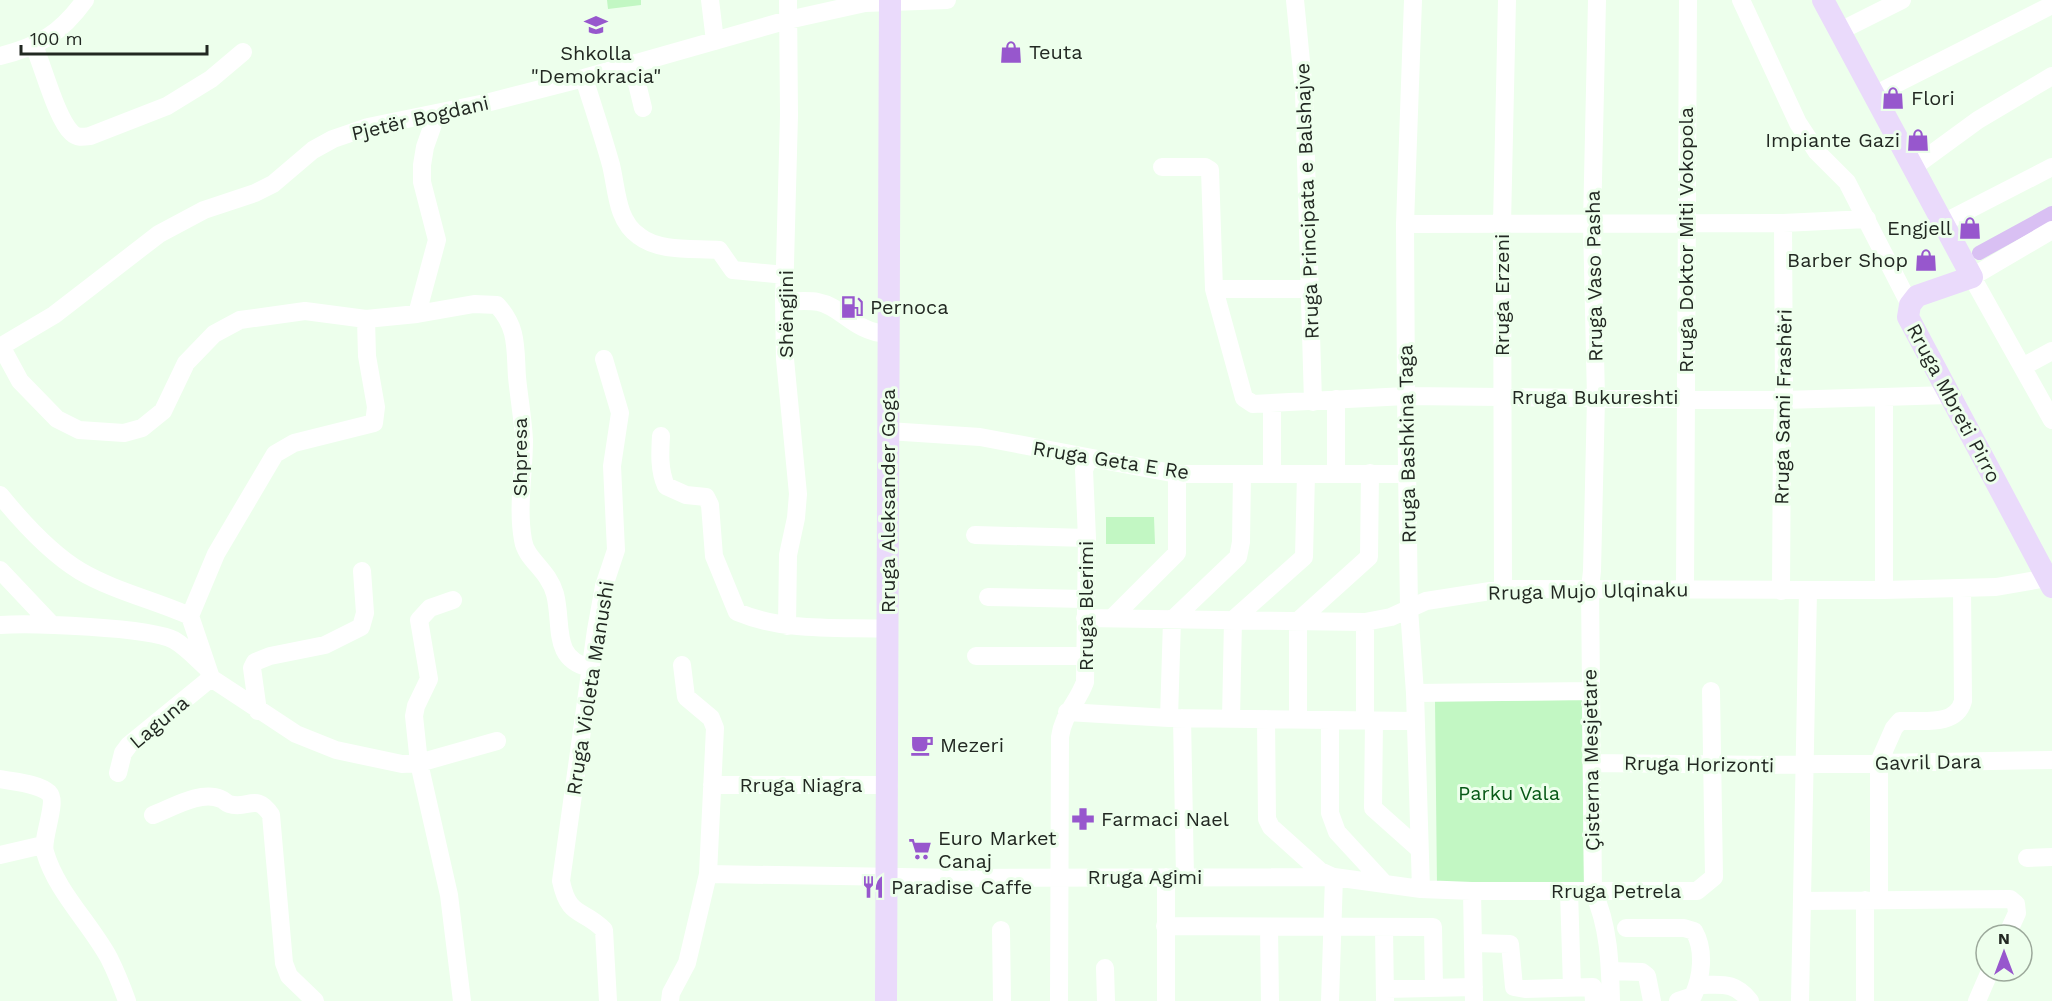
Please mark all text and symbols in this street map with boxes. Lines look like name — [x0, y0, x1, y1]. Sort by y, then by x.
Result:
school or university icon: Shkolla "Demokracia" — [583, 12, 609, 38]
scale bar — [21, 18, 207, 56]
text: 100 m — [30, 28, 83, 49]
shop icon: Teuta — [998, 39, 1024, 65]
place label: Teuta — [1029, 40, 1082, 64]
place label: Shkolla "Demokracia" — [531, 41, 661, 88]
street label: Rruga Principata e Balshajve — [1290, 62, 1324, 340]
shop icon: Flori — [1880, 85, 1906, 111]
place label: Flori — [1911, 86, 1955, 110]
street label: Pjetër Bogdani — [349, 91, 491, 145]
street label: Rruga Doktor Miti Vokopola — [1674, 107, 1698, 373]
shop icon: Impiante Gazi — [1905, 127, 1931, 153]
place label: Impiante Gazi — [1765, 128, 1900, 152]
street label: Rruga Vaso Pasha — [1581, 190, 1607, 362]
shop icon: Engjell — [1957, 215, 1983, 241]
place label: Engjell — [1887, 216, 1952, 240]
street label: Rruga Erzeni — [1490, 234, 1514, 356]
shop icon: Barber Shop — [1913, 247, 1939, 273]
place label: Barber Shop — [1787, 248, 1908, 272]
street label: Shëngjini — [774, 270, 798, 358]
fuel station icon: Pernoca — [839, 294, 865, 320]
place label: Pernoca — [870, 295, 949, 319]
street label: Rruga Sami Frashëri — [1769, 309, 1797, 505]
street label: Rruga Mbreti Pirro — [1902, 319, 2006, 487]
street label: Rruga Bashkina Taga — [1393, 344, 1421, 544]
street label: Rruga Bukureshti — [1512, 385, 1678, 409]
street label: Rruga Aleksander Goga — [876, 389, 900, 613]
street label: Shpresa — [508, 418, 532, 496]
street label: Rruga Geta E Re — [1031, 436, 1191, 484]
street label: Rruga Blerimi — [1074, 541, 1098, 671]
street label: Rruga Mujo Ulqinaku — [1487, 577, 1689, 605]
street label: Rruga Violeta Manushi — [561, 579, 619, 797]
street label: Çisterna Mesjetare — [1577, 669, 1605, 851]
street label: Laguna — [124, 690, 194, 754]
cafe icon: Mezeri — [909, 732, 935, 758]
place label: Mezeri — [940, 733, 1004, 757]
street label: Gavril Dara — [1875, 749, 1981, 775]
street label: Rruga Horizonti — [1624, 751, 1774, 777]
street label: Rruga Niagra — [739, 773, 863, 797]
park label: Parku Vala — [1458, 781, 1560, 805]
pharmacy icon: Farmaci Nael — [1070, 806, 1096, 832]
place label: Farmaci Nael — [1101, 807, 1229, 831]
place label: Euro Market Canaj — [938, 826, 1057, 873]
supermarket icon: Euro Market Canaj — [907, 836, 933, 862]
street label: Rruga Agimi — [1088, 865, 1202, 889]
restaurant icon: Paradise Caffe — [860, 874, 886, 900]
place label: Paradise Caffe — [891, 875, 1032, 899]
street label: Rruga Petrela — [1551, 879, 1681, 903]
north arrow — [1974, 923, 2034, 983]
text: N — [1998, 929, 2010, 948]

